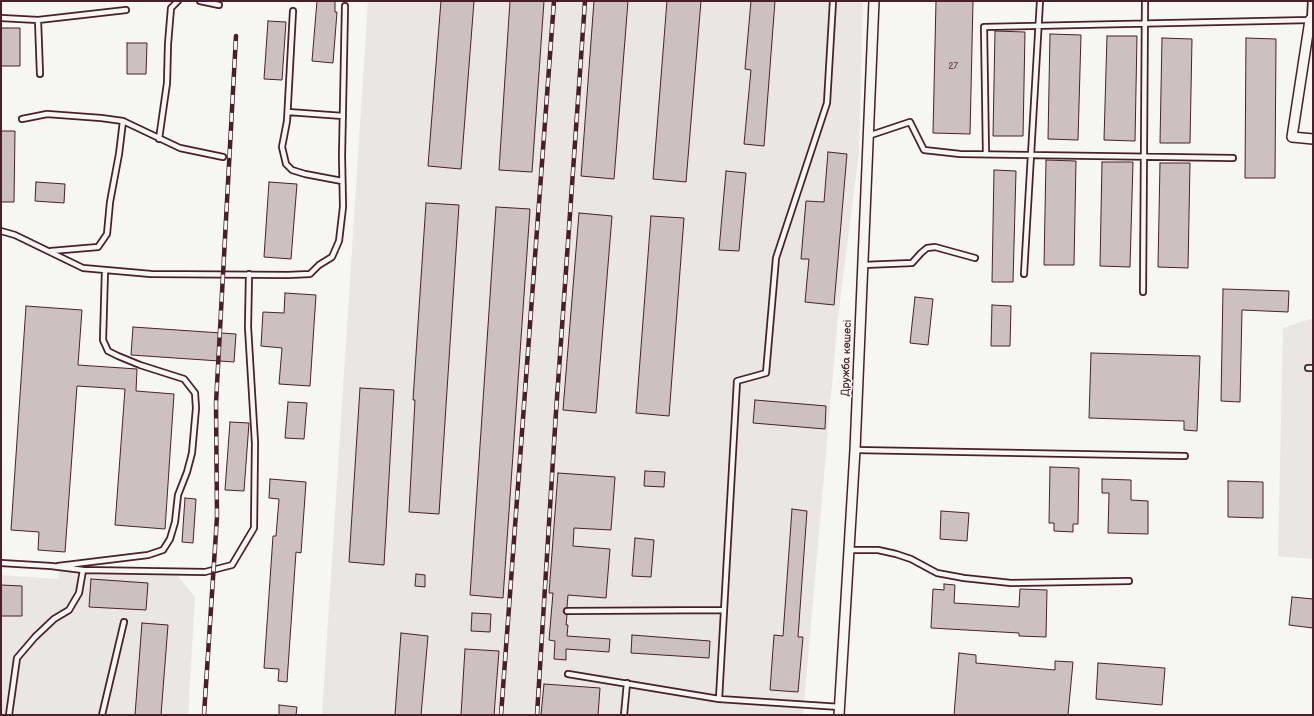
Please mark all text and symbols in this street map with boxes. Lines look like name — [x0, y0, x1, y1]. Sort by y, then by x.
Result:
house number: 27 — [948, 62, 958, 72]
street label: Дружба көшесі — [839, 319, 855, 397]

